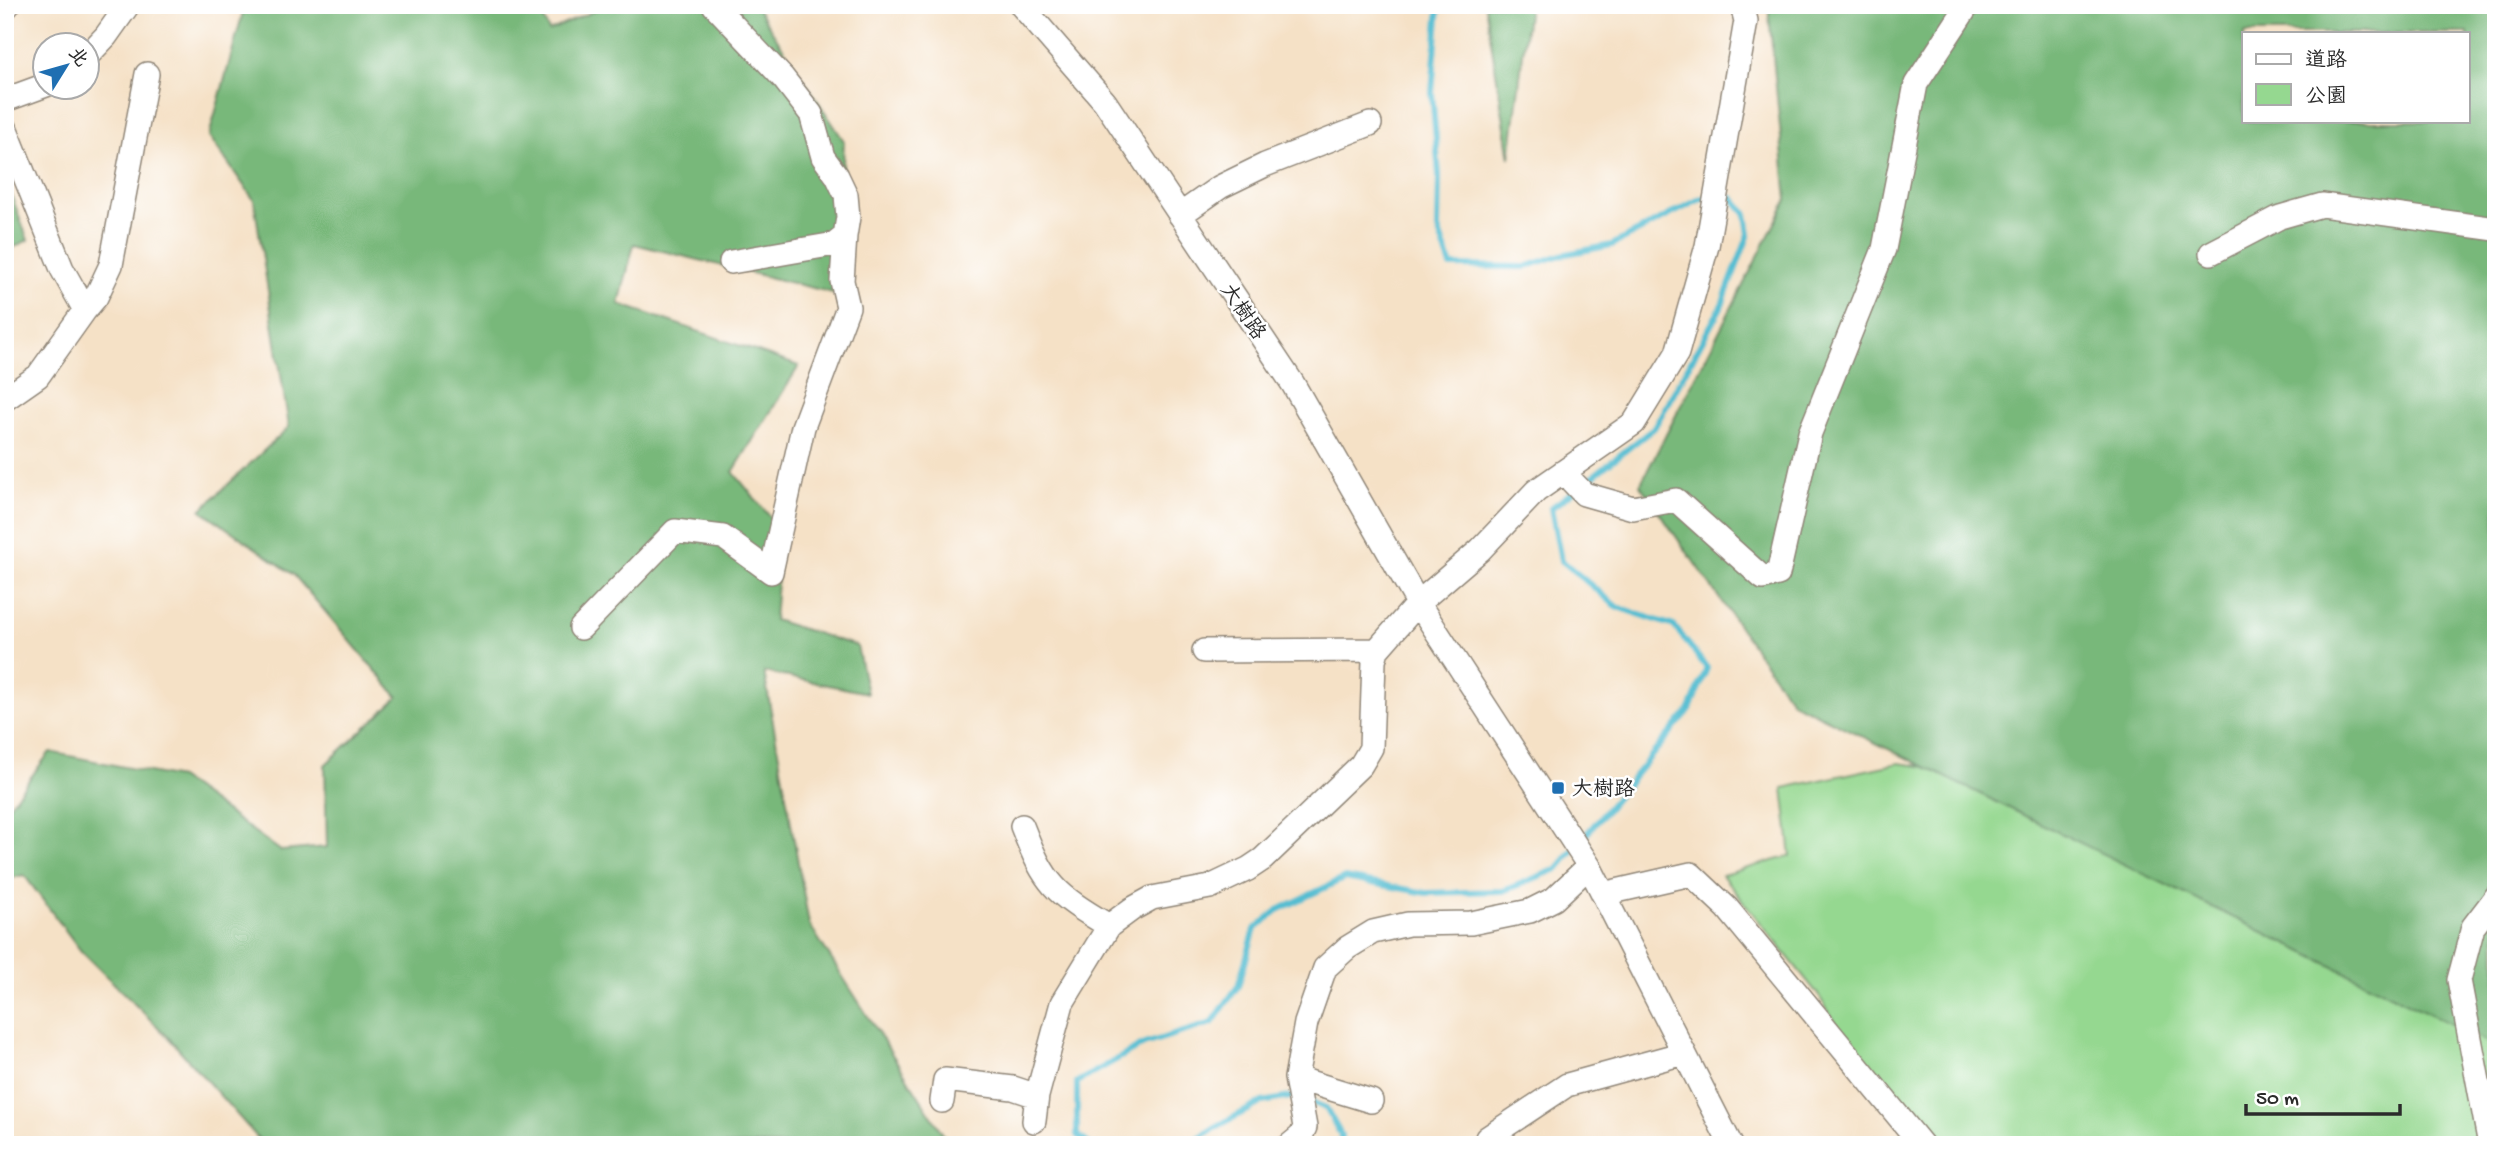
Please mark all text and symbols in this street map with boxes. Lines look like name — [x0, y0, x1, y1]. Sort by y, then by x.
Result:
north arrow — [32, 32, 102, 102]
legend — [2242, 32, 2470, 122]
text: 北 — [62, 43, 92, 72]
text: 道路 — [2305, 48, 2347, 75]
text: 公園 — [2305, 85, 2347, 111]
street label: 大樹路 — [1213, 279, 1271, 346]
place label: 大樹路 — [1572, 777, 1635, 804]
marker: 大樹路 — [1550, 780, 1566, 796]
scale bar — [2246, 1073, 2400, 1117]
text: 50 m — [2256, 1088, 2299, 1113]

